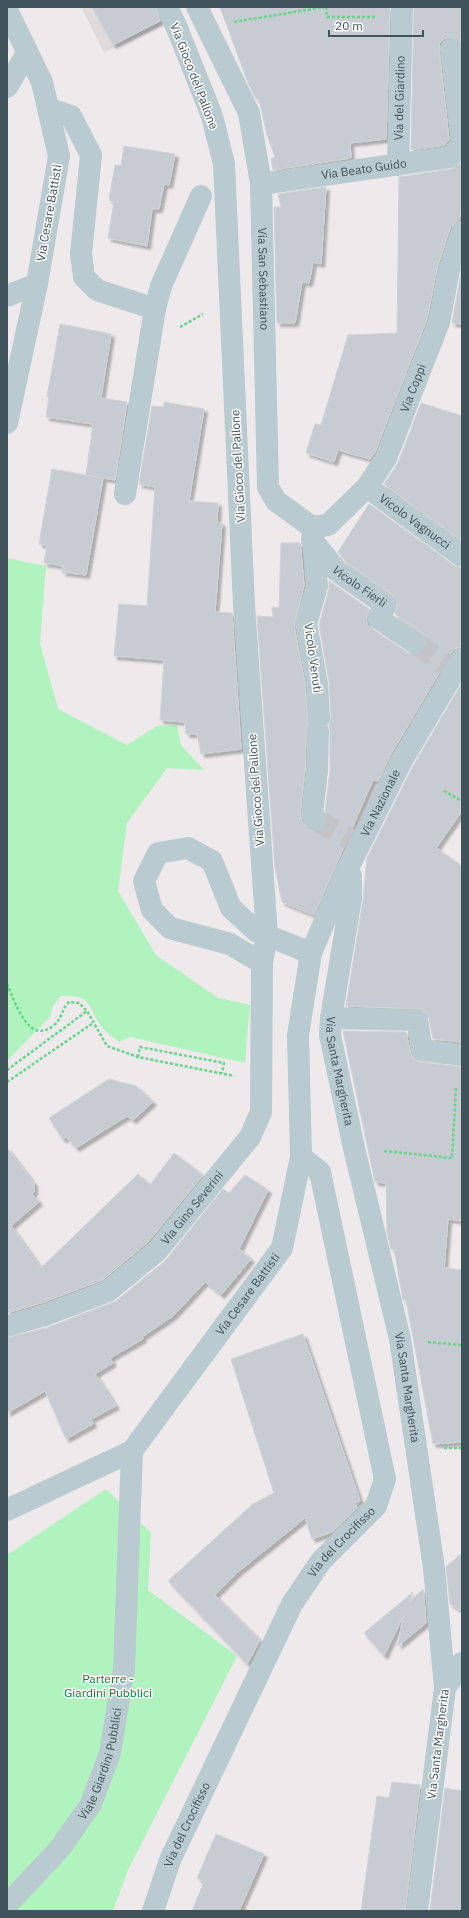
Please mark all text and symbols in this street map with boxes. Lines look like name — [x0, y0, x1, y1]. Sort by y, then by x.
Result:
scale bar — [329, 12, 423, 38]
text: 20 m — [335, 18, 363, 33]
street label: Via Gioco del Pallone — [167, 20, 222, 132]
street label: Via del Giardino — [391, 55, 408, 141]
street label: Via Beato Guido — [320, 155, 408, 182]
street label: Via Cesare Battisti — [33, 163, 64, 263]
street label: Via San Sebastiano — [255, 227, 272, 331]
street label: Via Coppi — [397, 362, 429, 414]
street label: Via Gioco del Pallone — [227, 409, 248, 523]
street label: Vicolo Vagnucci — [377, 490, 454, 552]
street label: Vicolo Fierli — [329, 563, 390, 610]
street label: Vicolo Venuti — [301, 622, 326, 694]
street label: Via Gioco del Pallone — [244, 733, 267, 847]
street label: Via Nazionale — [357, 766, 403, 839]
street label: Via Santa Margherita — [323, 1016, 357, 1128]
street label: Via Gino Severini — [157, 1168, 226, 1247]
street label: Via Cesare Battisti — [212, 1250, 283, 1338]
street label: Via Santa Margherita — [392, 1331, 423, 1444]
street label: Via del Crocifisso — [304, 1503, 378, 1580]
park label: Parterre - Giardini Pubblici — [64, 1671, 152, 1700]
street label: Via Santa Margherita — [423, 1687, 452, 1800]
street label: Viale Giardini Pubblici — [74, 1707, 124, 1822]
street label: Via del Crocifisso — [160, 1779, 213, 1869]

